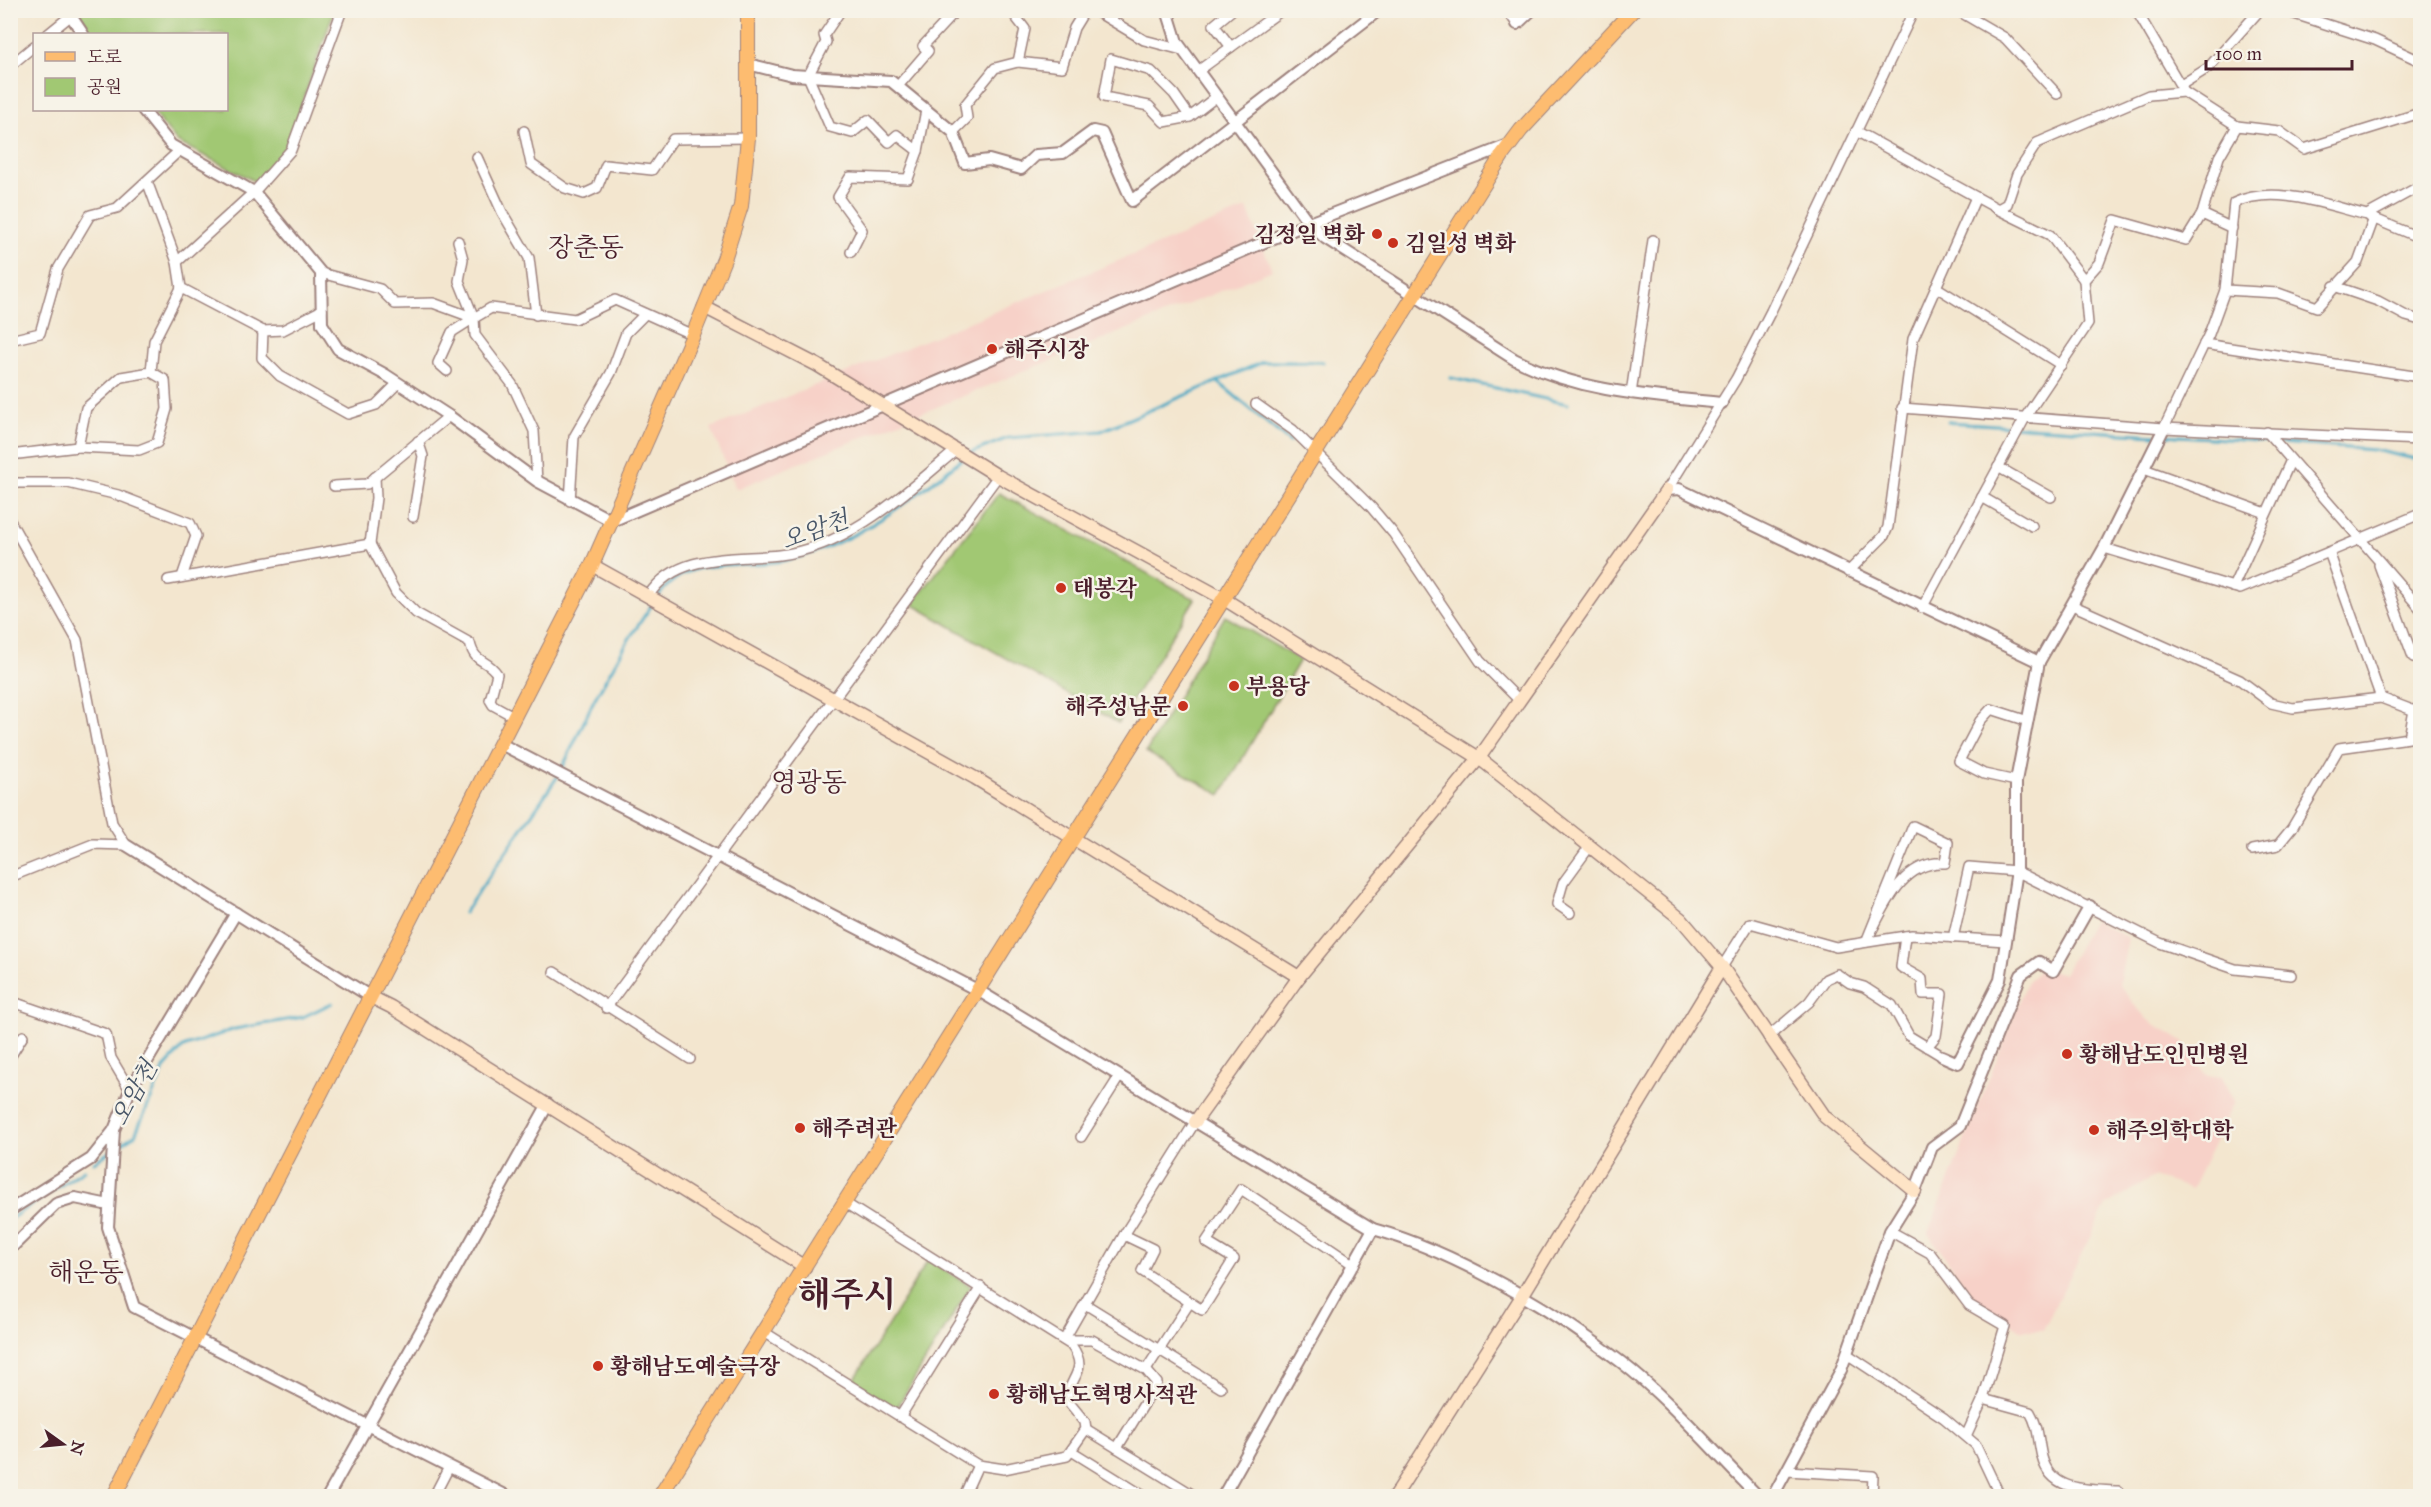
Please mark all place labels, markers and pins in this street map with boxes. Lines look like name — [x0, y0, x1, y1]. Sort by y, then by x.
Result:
place label: 김정일 벽화 — [1254, 221, 1366, 248]
marker: 김정일 벽화 — [1370, 227, 1384, 241]
place label: 김일성 벽화 — [1405, 230, 1517, 257]
marker: 김일성 벽화 — [1386, 236, 1400, 250]
place label: 해주시장 — [1004, 336, 1090, 363]
marker: 해주시장 — [985, 342, 999, 356]
place label: 태봉각 — [1073, 575, 1138, 602]
marker: 태봉각 — [1054, 581, 1068, 595]
place label: 부용당 — [1246, 673, 1311, 700]
marker: 부용당 — [1227, 679, 1241, 693]
place label: 해주성남문 — [1065, 693, 1171, 720]
marker: 해주성남문 — [1176, 699, 1190, 713]
place label: 황해남도인민병원 — [2079, 1041, 2249, 1068]
marker: 황해남도인민병원 — [2060, 1047, 2074, 1061]
place label: 해주려관 — [812, 1115, 898, 1142]
place label: 해주의학대학 — [2106, 1117, 2234, 1144]
marker: 해주려관 — [793, 1121, 807, 1135]
marker: 해주의학대학 — [2087, 1123, 2101, 1137]
place label: 황해남도예술극장 — [610, 1353, 781, 1380]
marker: 황해남도예술극장 — [591, 1359, 605, 1373]
place label: 황해남도혁명사적관 — [1006, 1381, 1198, 1408]
marker: 황해남도혁명사적관 — [987, 1387, 1001, 1401]

